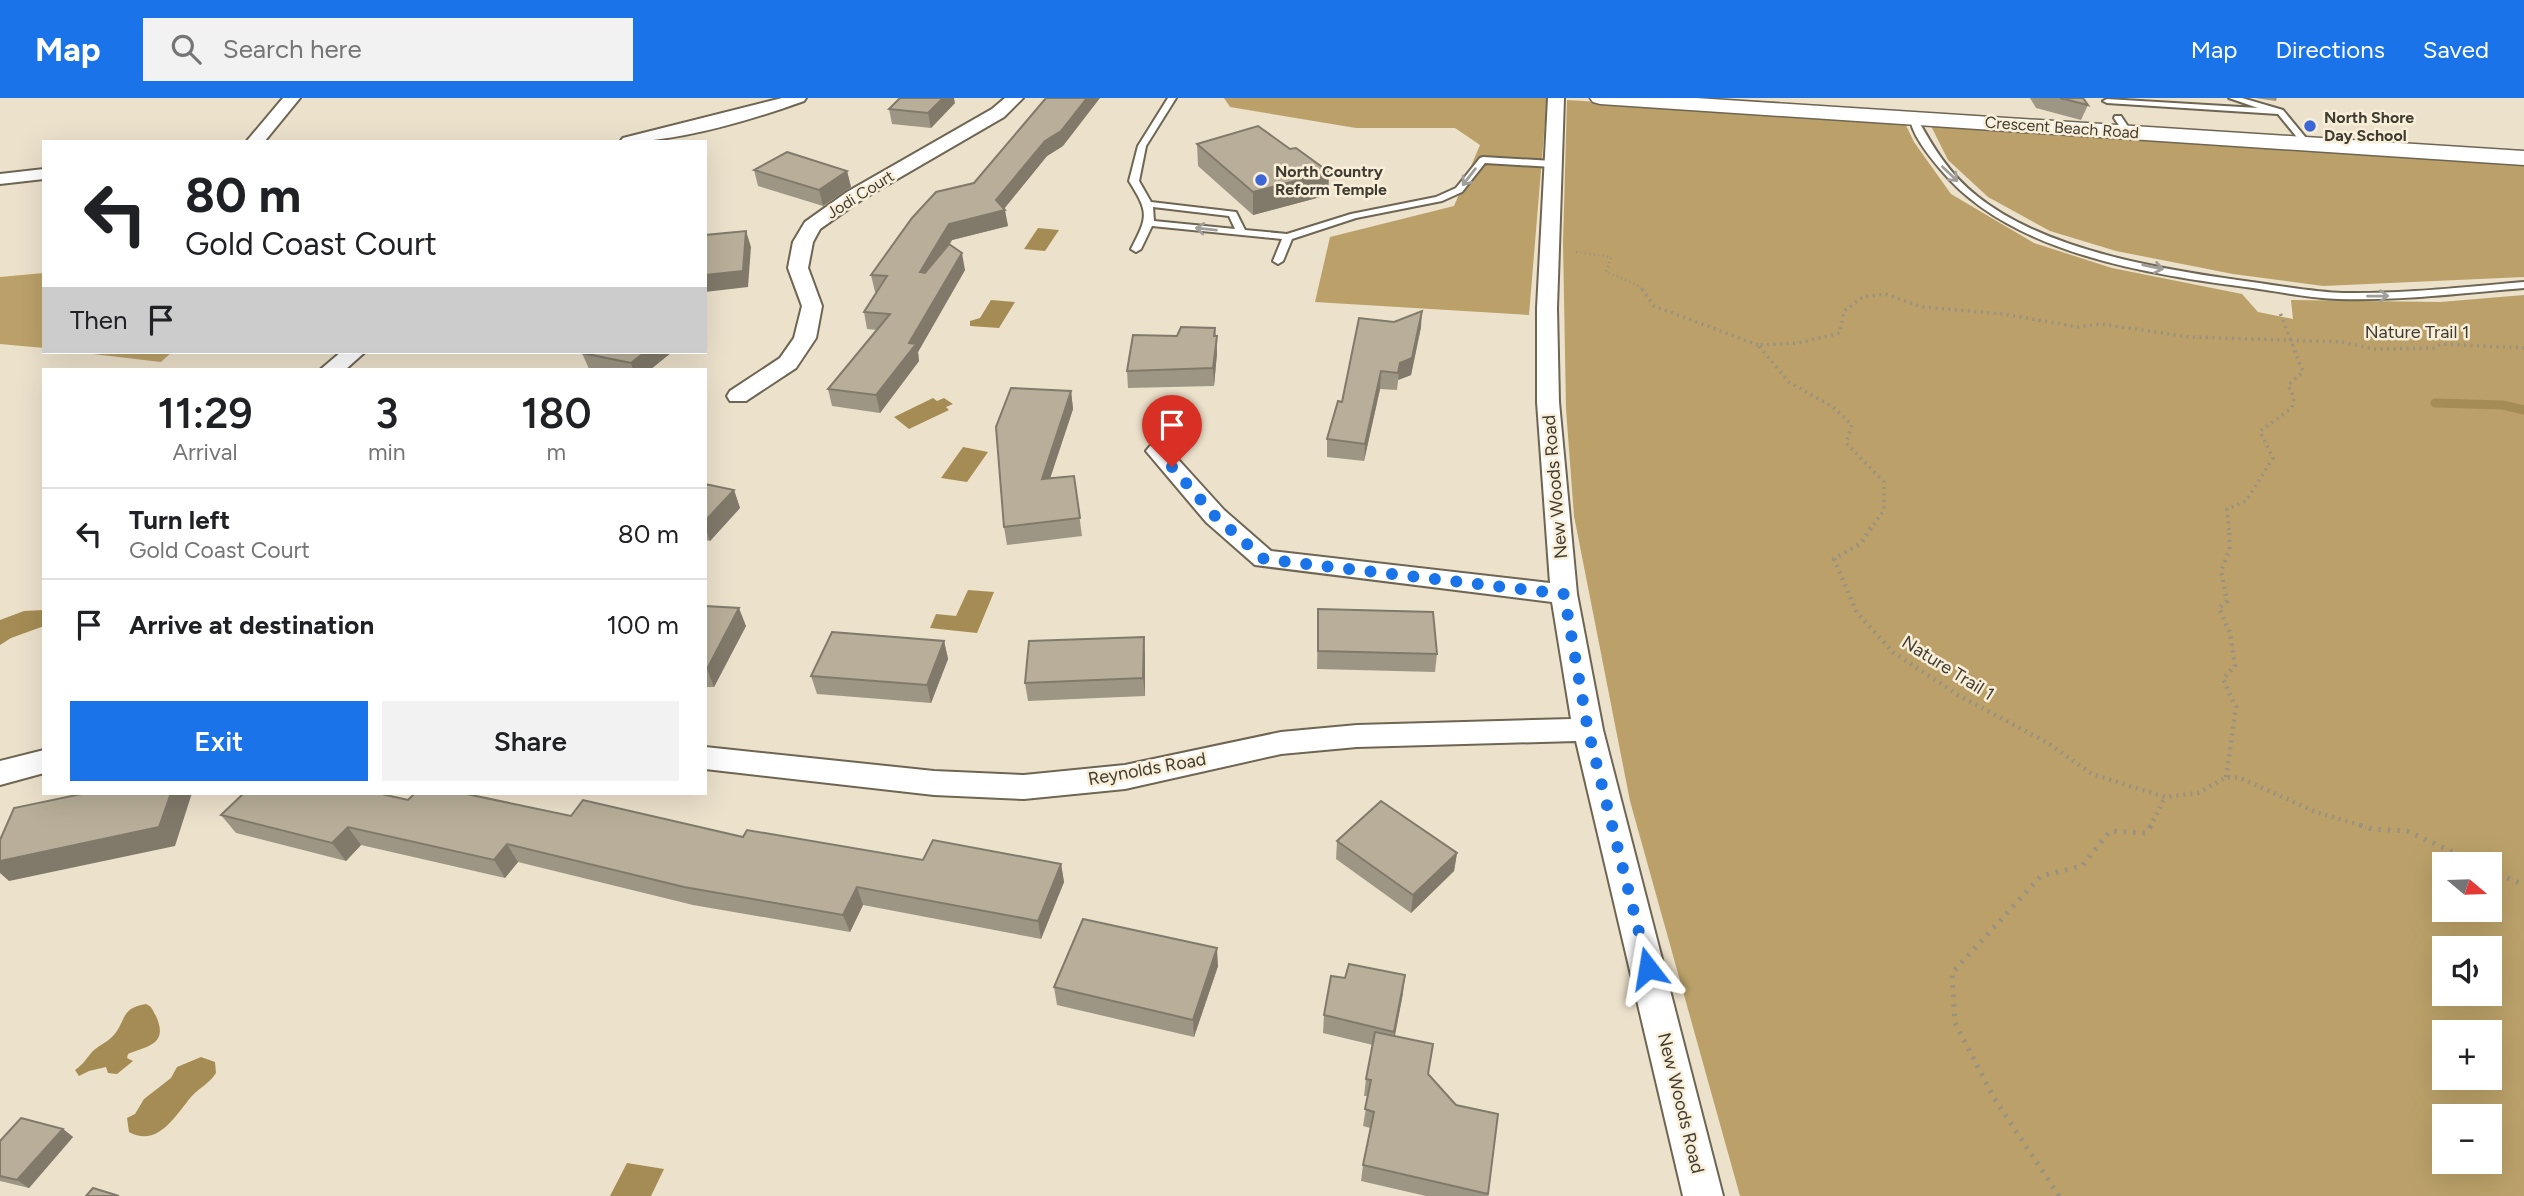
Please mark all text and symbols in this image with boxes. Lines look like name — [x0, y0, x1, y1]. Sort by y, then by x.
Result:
search box — [143, 18, 633, 81]
text: Map — [35, 30, 101, 69]
icon: search — [167, 30, 205, 68]
text: Search here — [223, 33, 362, 65]
text: Map — [2191, 35, 2237, 64]
text: Directions — [2275, 35, 2385, 64]
text: Saved — [2423, 35, 2489, 64]
place label: North Shore Day School — [2324, 108, 2414, 145]
street label: Crescent Beach Road — [1984, 113, 2140, 142]
marker: North Shore Day School — [2302, 118, 2318, 134]
place label: North Country Reform Temple — [1275, 162, 1387, 199]
text: 80 m — [185, 165, 301, 224]
one-way arrow — [1942, 165, 1959, 182]
street label: Jodi Court — [823, 166, 897, 223]
one-way arrow — [1461, 167, 1476, 186]
icon: left — [70, 168, 161, 259]
marker: North Country Reform Temple — [1253, 172, 1269, 188]
one-way arrow — [1195, 222, 1218, 235]
text: Gold Coast Court — [185, 225, 437, 263]
one-way arrow — [2141, 260, 2164, 274]
one-way arrow — [2367, 289, 2390, 303]
icon: arrive — [142, 301, 180, 339]
text: Then — [70, 304, 128, 336]
street label: Nature Trail 1 — [2365, 321, 2469, 343]
text: 11:29 — [157, 388, 253, 439]
text: 3 — [375, 388, 398, 439]
text: 180 — [521, 388, 592, 439]
pin — [1142, 395, 1202, 467]
icon: arrive — [1153, 406, 1191, 444]
street label: New Woods Road — [1538, 414, 1572, 560]
text: Arrival — [173, 438, 237, 466]
text: min — [368, 438, 406, 466]
text: m — [547, 438, 566, 466]
text: Turn left — [129, 504, 230, 536]
icon: left — [70, 515, 108, 553]
text: 80 m — [618, 518, 679, 550]
text: Gold Coast Court — [129, 536, 310, 564]
icon: arrive — [70, 606, 108, 644]
text: Arrive at destination — [129, 609, 374, 641]
text: 100 m — [606, 609, 679, 641]
street label: Nature Trail 1 — [1898, 631, 1998, 705]
button: Exit — [70, 701, 368, 781]
button: Share — [382, 701, 679, 781]
street label: Reynolds Road — [1086, 748, 1208, 790]
north arrow — [2432, 852, 2502, 922]
map controls — [2432, 852, 2502, 1174]
position arrow — [1611, 931, 1685, 1005]
button: sound — [2432, 936, 2502, 1006]
button: + — [2432, 1020, 2502, 1090]
street label: New Woods Road — [1653, 1030, 1709, 1176]
button: − — [2432, 1104, 2502, 1174]

